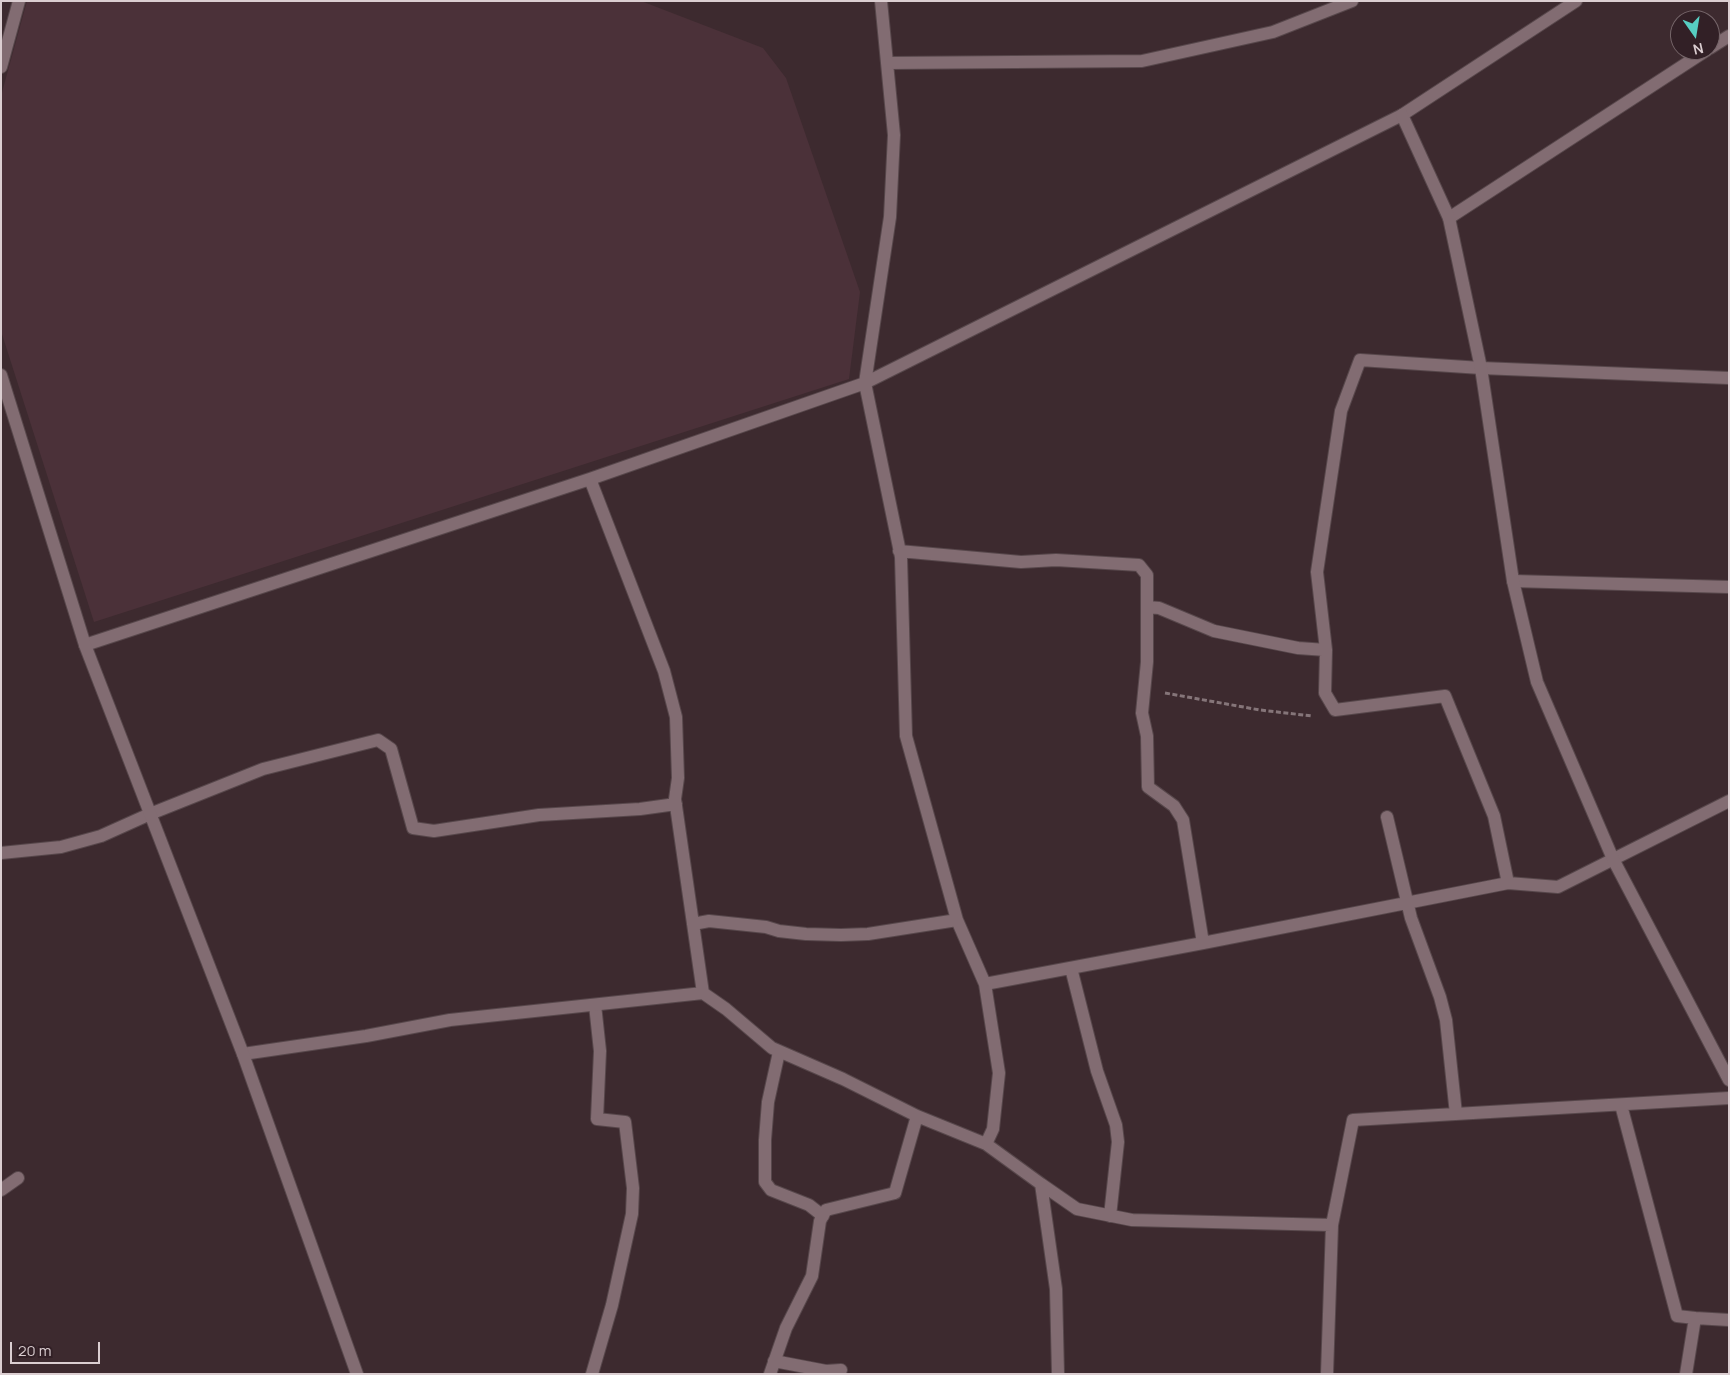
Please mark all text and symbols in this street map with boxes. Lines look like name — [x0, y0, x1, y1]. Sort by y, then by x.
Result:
north arrow — [1670, 10, 1720, 60]
text: N — [1691, 39, 1705, 60]
scale bar — [12, 1332, 102, 1364]
text: 20 m — [18, 1340, 51, 1361]

